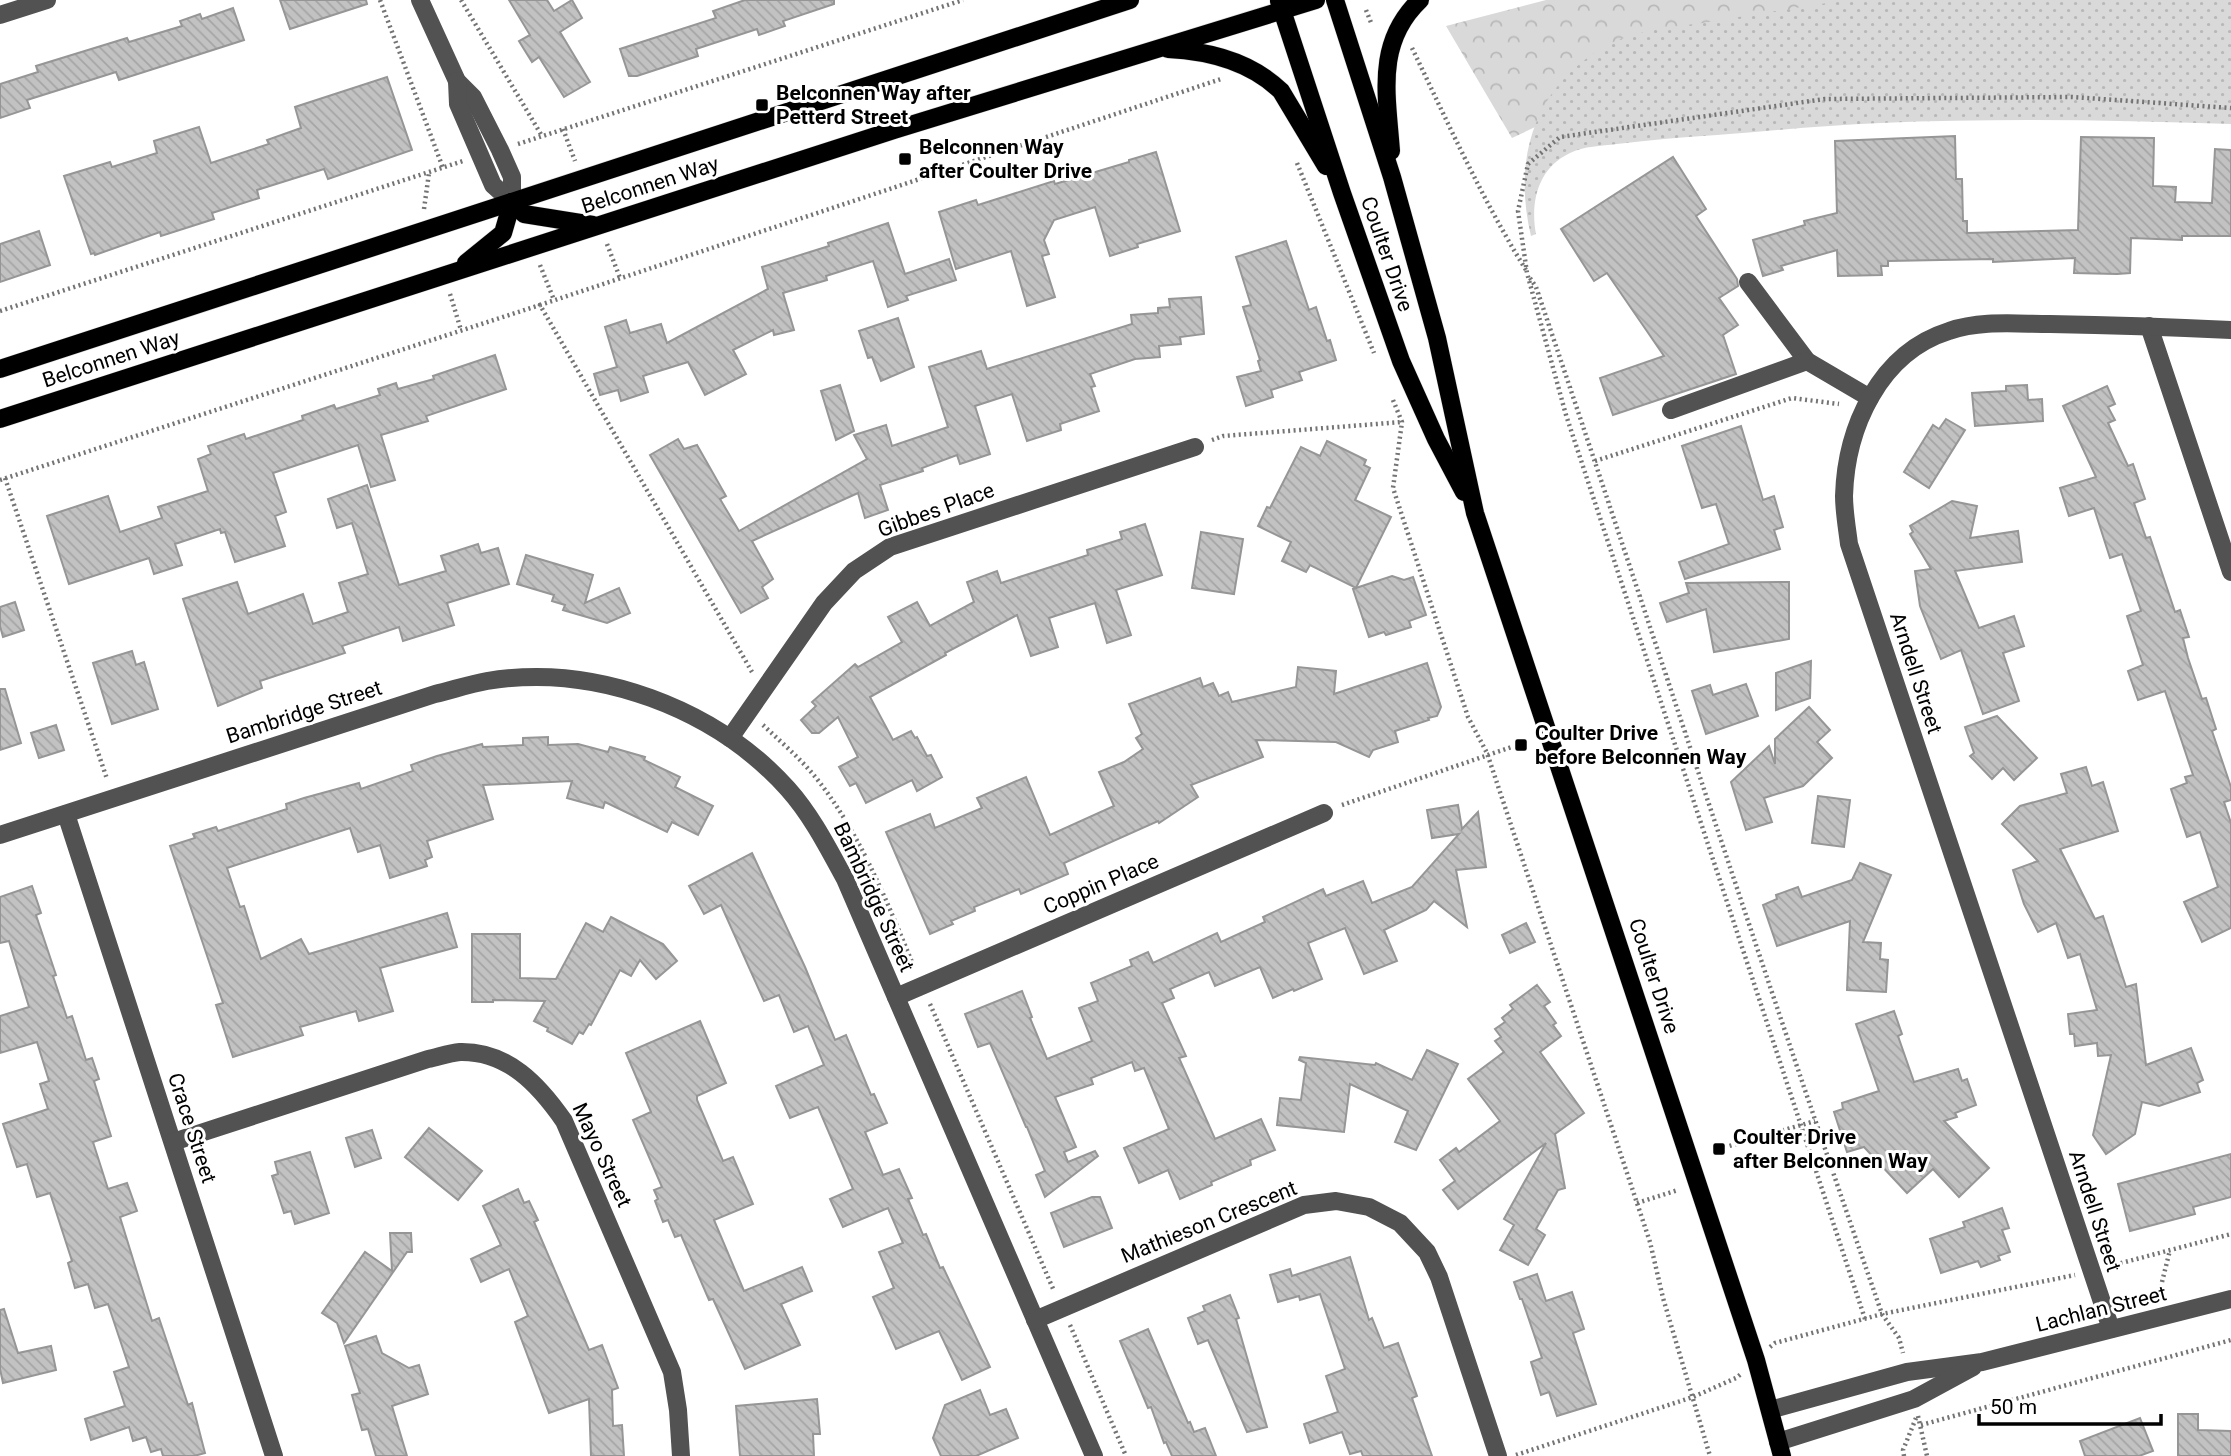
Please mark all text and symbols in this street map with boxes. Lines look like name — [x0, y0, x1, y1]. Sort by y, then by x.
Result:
place label: Belconnen Way after Petterd Street — [776, 81, 971, 129]
marker: Belconnen Way after Petterd Street — [754, 97, 770, 113]
place label: Belconnen Way after Coulter Drive — [919, 135, 1092, 183]
street label: Belconnen Way — [578, 151, 722, 218]
marker: Belconnen Way after Coulter Drive — [897, 151, 913, 167]
street label: Coulter Drive — [1356, 193, 1418, 315]
street label: Belconnen Way — [39, 325, 183, 392]
street label: Gibbes Place — [875, 478, 997, 542]
street label: Arndell Street — [1885, 609, 1947, 737]
street label: Bambridge Street — [223, 675, 385, 748]
place label: Coulter Drive before Belconnen Way — [1535, 721, 1747, 769]
marker: Coulter Drive before Belconnen Way — [1513, 737, 1529, 753]
street label: Bambridge Street — [829, 818, 919, 976]
street label: Coppin Place — [1040, 849, 1162, 919]
street label: Coulter Drive — [1624, 915, 1684, 1037]
street label: Crace Street — [163, 1070, 221, 1186]
street label: Mayo Street — [567, 1099, 637, 1211]
place label: Coulter Drive after Belconnen Way — [1733, 1125, 1928, 1173]
marker: Coulter Drive after Belconnen Way — [1711, 1141, 1727, 1157]
street label: Arndell Street — [2064, 1147, 2126, 1275]
street label: Mathieson Crescent — [1118, 1176, 1300, 1268]
street label: Lachlan Street — [2033, 1281, 2169, 1337]
scale bar — [1979, 1382, 2161, 1426]
text: 50 m — [1990, 1395, 2037, 1419]

